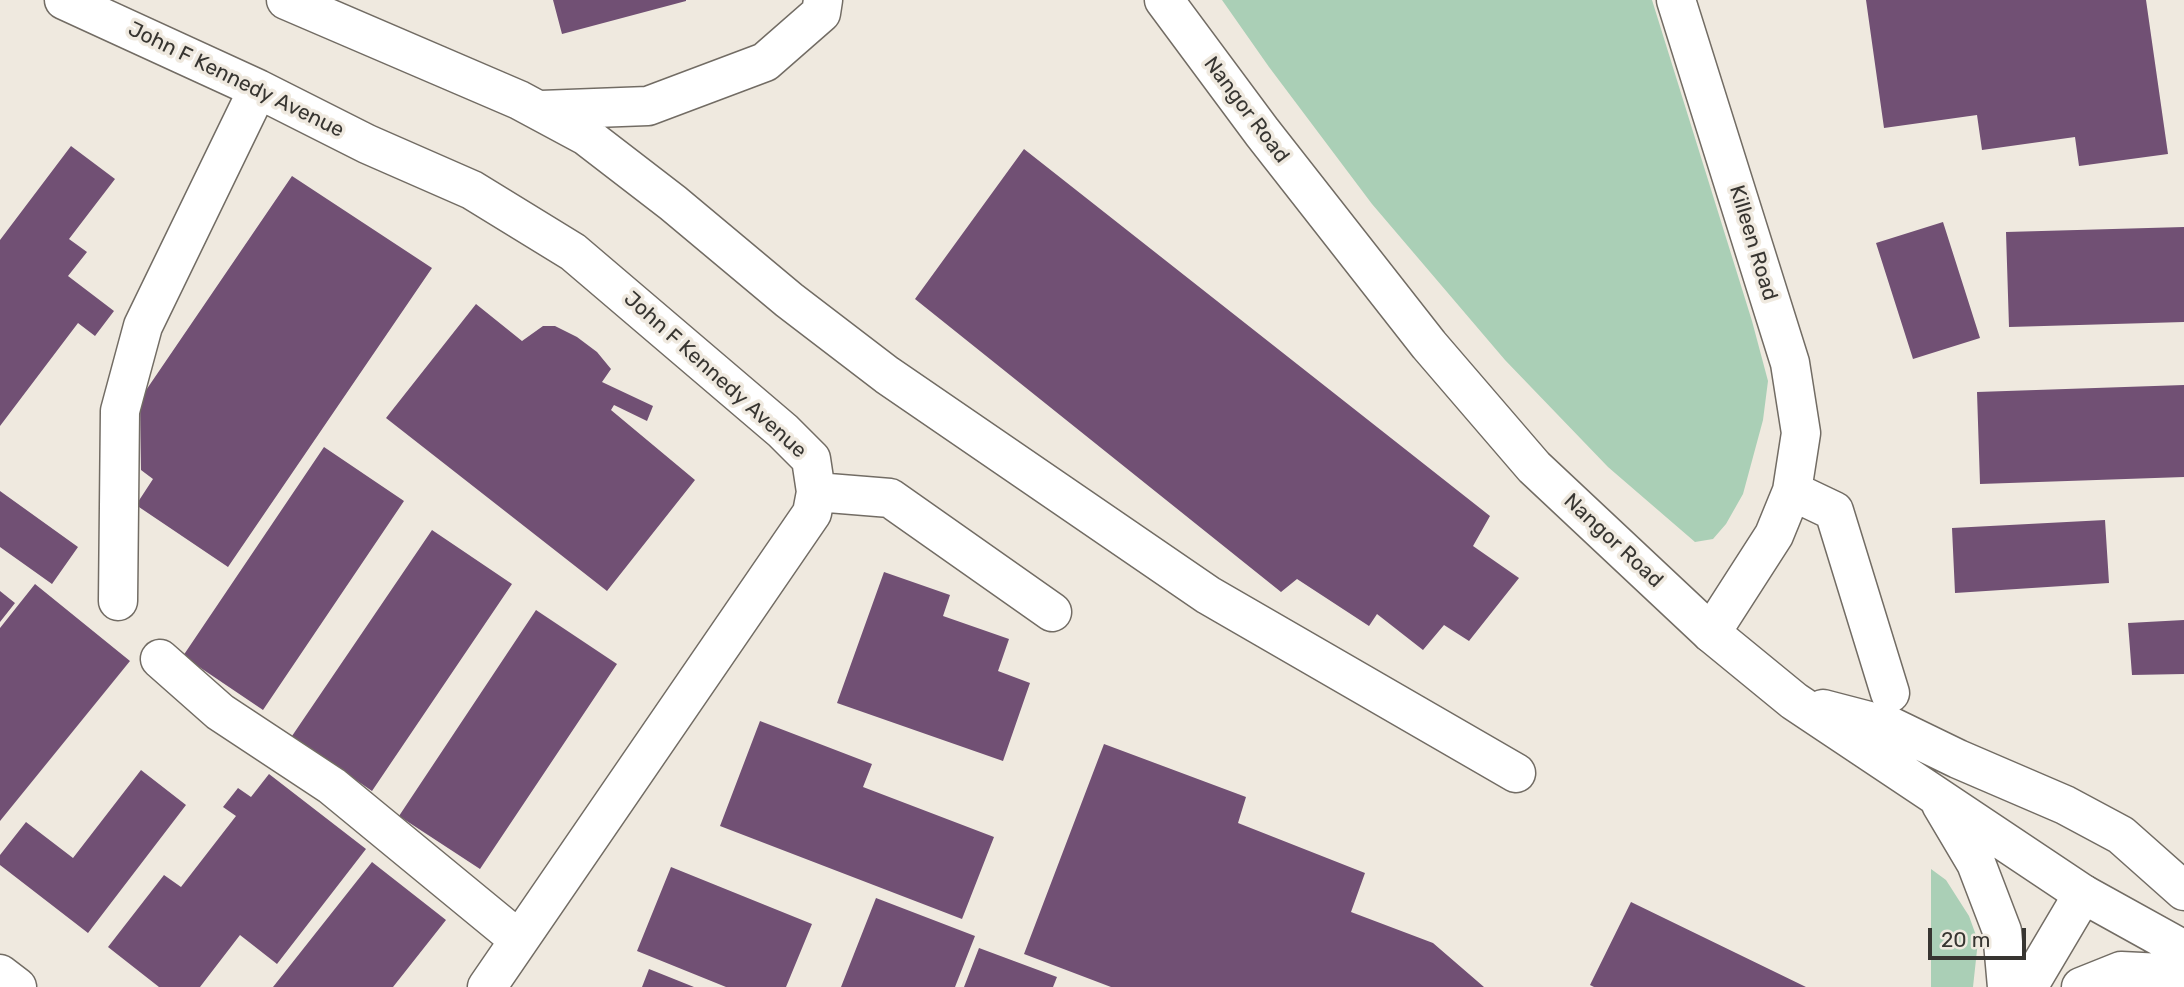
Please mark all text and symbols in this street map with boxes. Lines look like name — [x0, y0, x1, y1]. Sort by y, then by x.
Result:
street label: John F Kennedy Avenue — [124, 17, 348, 143]
street label: Nangor Road — [1198, 52, 1294, 168]
street label: Killeen Road — [1724, 182, 1782, 304]
street label: John F Kennedy Avenue — [618, 286, 812, 464]
street label: Nangor Road — [1558, 489, 1668, 593]
scale bar — [1932, 914, 2030, 958]
text: 20 m — [1941, 927, 1990, 952]

